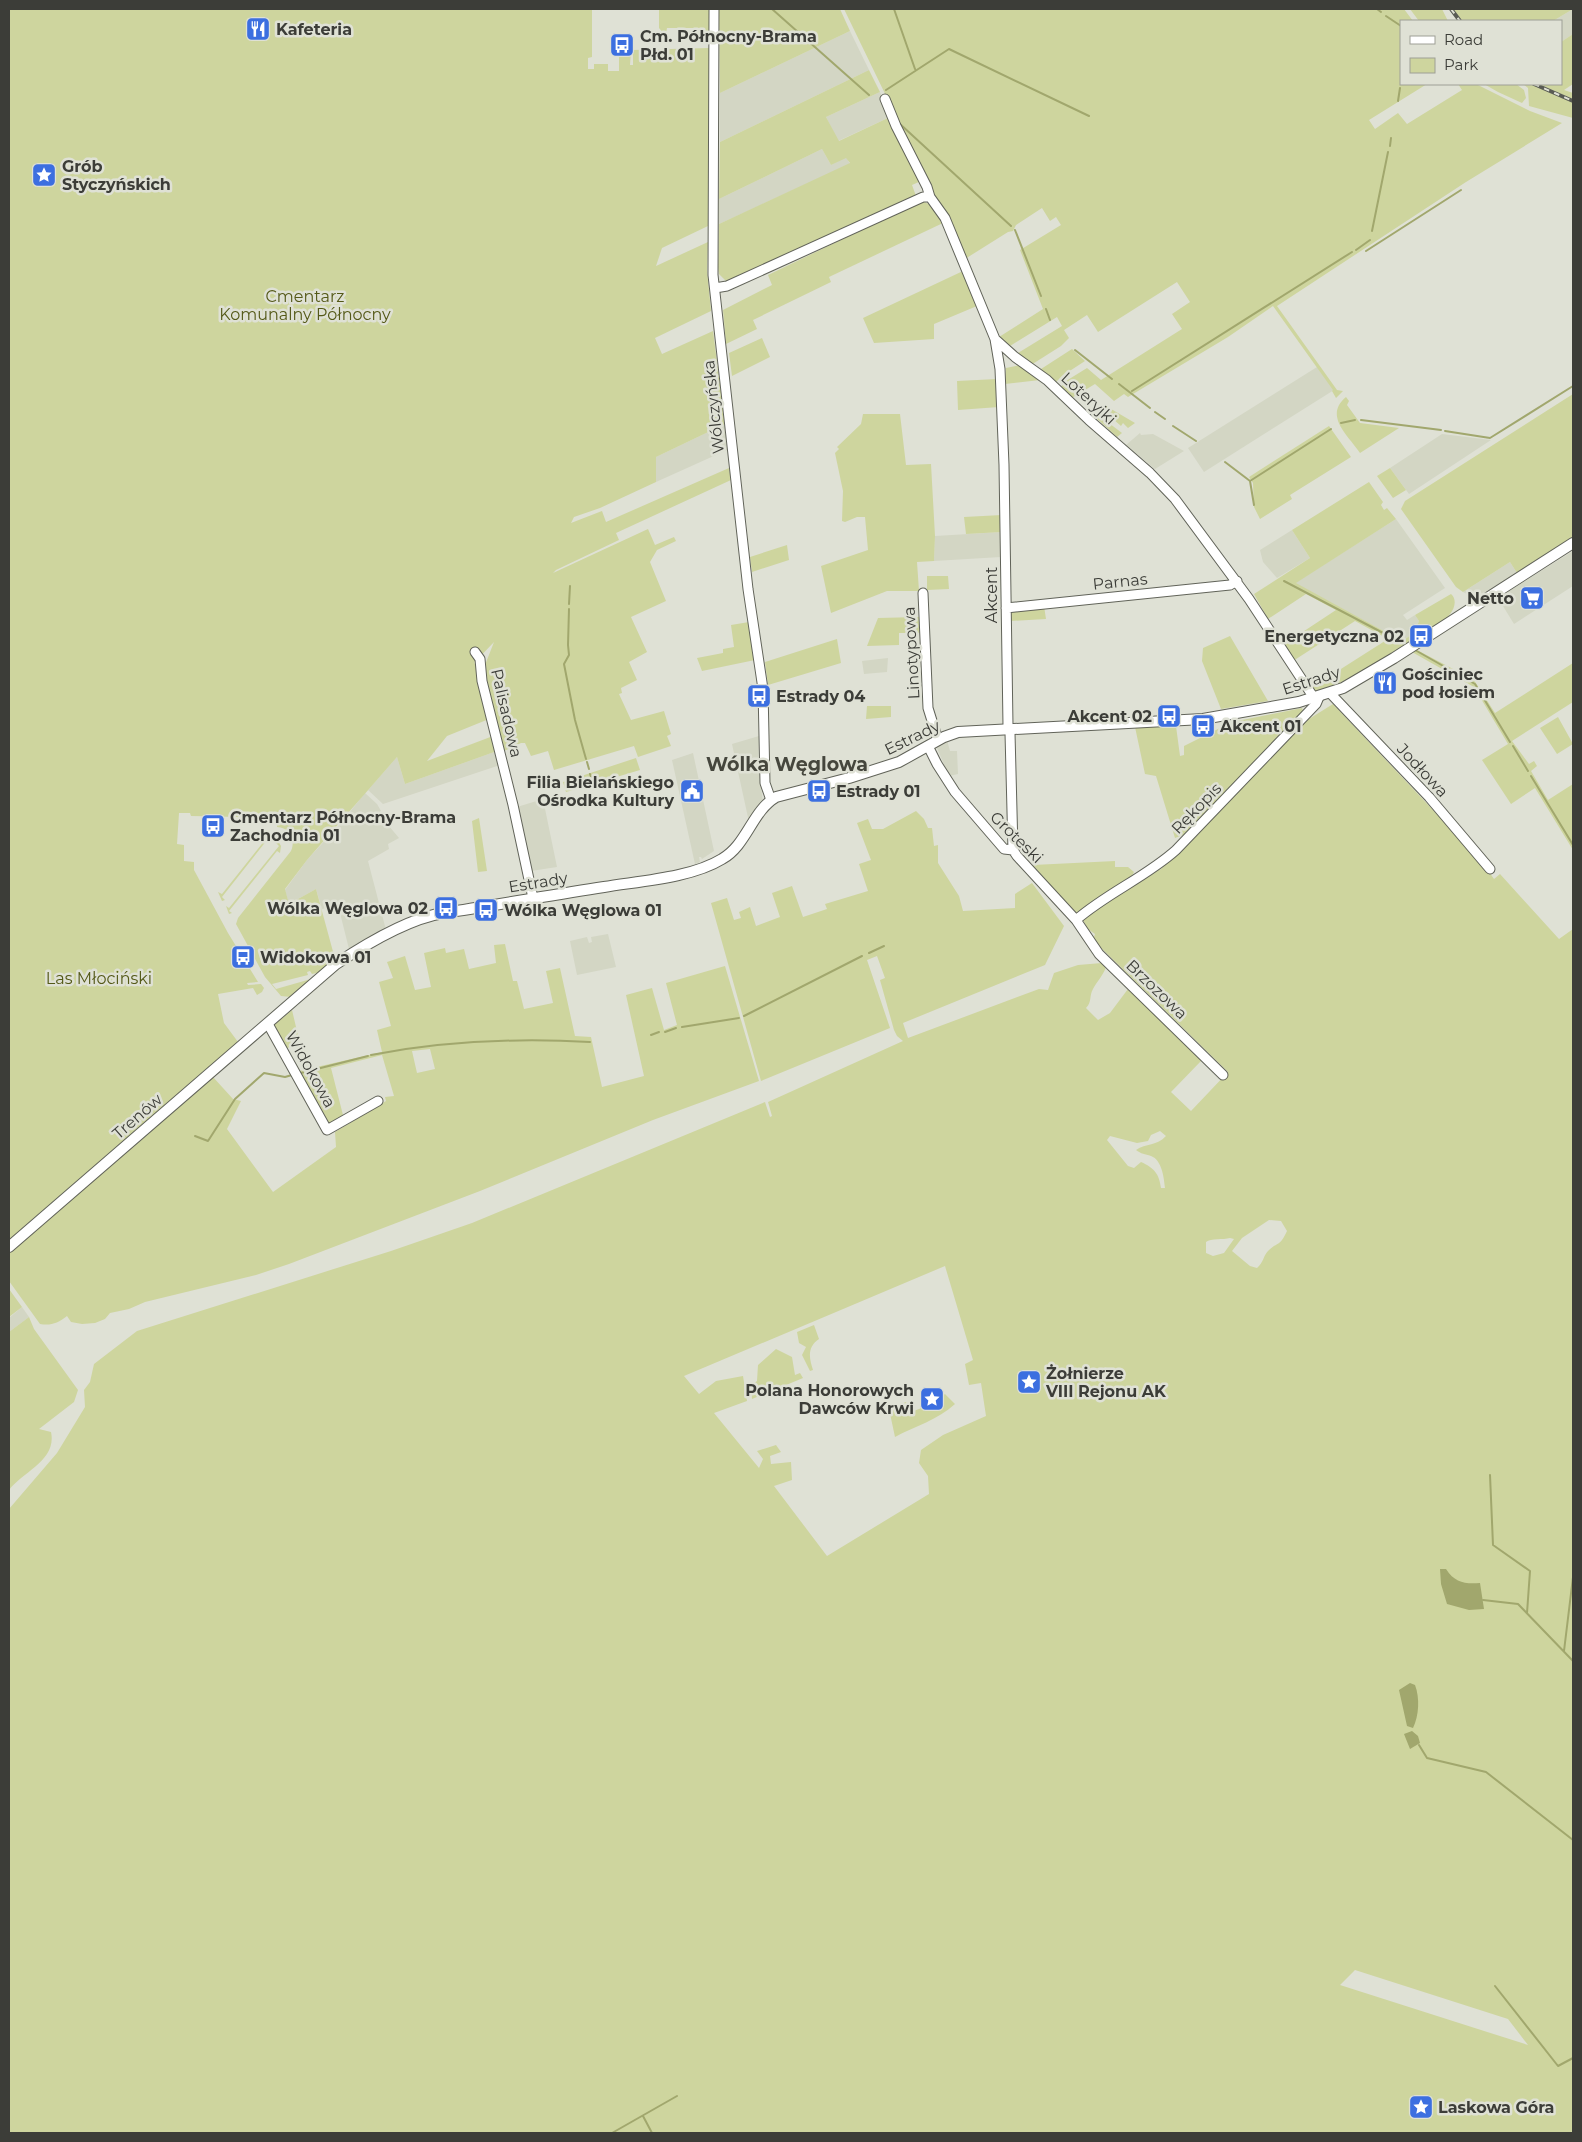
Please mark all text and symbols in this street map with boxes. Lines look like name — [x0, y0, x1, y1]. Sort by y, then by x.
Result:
restaurant icon: Kafeteria — [245, 16, 271, 42]
place label: Kafeteria — [276, 20, 352, 39]
legend — [1400, 20, 1562, 85]
place label: Cm. Północny-Brama Płd. 01 — [640, 27, 817, 64]
text: Road — [1444, 30, 1483, 49]
bus stop icon: Cm. Północny-Brama Płd. 01 — [609, 32, 635, 58]
text: Park — [1444, 55, 1478, 74]
place label: Grób Styczyńskich — [62, 157, 171, 194]
place icon: Grób Styczyńskich — [31, 162, 57, 188]
park label: Cmentarz Komunalny Północny — [219, 287, 391, 324]
street label: Wólczyńska — [699, 359, 728, 455]
street label: Loteryjki — [1057, 368, 1120, 429]
street label: Akcent — [982, 566, 1001, 623]
street label: Parnas — [1092, 569, 1149, 594]
supermarket icon: Netto — [1519, 585, 1545, 611]
place label: Netto — [1467, 589, 1514, 608]
street label: Linotypowa — [900, 606, 923, 700]
bus stop icon: Energetyczna 02 — [1408, 623, 1434, 649]
place label: Energetyczna 02 — [1264, 627, 1404, 646]
street label: Estrady — [1280, 662, 1343, 699]
place label: Gościniec pod łosiem — [1402, 665, 1495, 702]
street label: Palisadowa — [487, 667, 526, 759]
restaurant icon: Gościniec pod łosiem — [1372, 670, 1398, 696]
bus stop icon: Estrady 04 — [746, 683, 772, 709]
place label: Estrady 04 — [776, 687, 865, 706]
bus stop icon: Akcent 02 — [1156, 703, 1182, 729]
place label: Akcent 02 — [1066, 707, 1152, 726]
bus stop icon: Akcent 01 — [1190, 713, 1216, 739]
street label: Estrady — [881, 716, 943, 759]
place label: Akcent 01 — [1219, 717, 1301, 736]
street label: Jodłowa — [1392, 739, 1452, 801]
district label: Wólka Węglowa — [706, 753, 868, 776]
place label: Filia Bielańskiego Ośrodka Kultury — [526, 773, 674, 810]
public building icon: Filia Bielańskiego Ośrodka Kultury — [679, 778, 705, 804]
bus stop icon: Estrady 01 — [806, 778, 832, 804]
street label: Rękopis — [1167, 779, 1225, 838]
place label: Estrady 01 — [836, 782, 921, 801]
place label: Cmentarz Północny-Brama Zachodnia 01 — [230, 808, 456, 845]
street label: Groteski — [986, 808, 1047, 867]
bus stop icon: Cmentarz Północny-Brama Zachodnia 01 — [200, 813, 226, 839]
street label: Estrady — [507, 868, 569, 897]
bus stop icon: Wólka Węglowa 02 — [433, 895, 459, 921]
bus stop icon: Wólka Węglowa 01 — [473, 897, 499, 923]
place label: Wólka Węglowa 02 — [267, 899, 428, 918]
place label: Wólka Węglowa 01 — [504, 901, 662, 920]
bus stop icon: Widokowa 01 — [230, 944, 256, 970]
place label: Widokowa 01 — [260, 948, 371, 967]
street label: Brzozowa — [1122, 956, 1191, 1023]
park label: Las Młociński — [46, 969, 152, 988]
street label: Widokowa — [282, 1028, 339, 1111]
street label: Trenów — [109, 1090, 166, 1143]
place label: Żołnierze VIII Rejonu AK — [1045, 1364, 1167, 1401]
place icon: Żołnierze VIII Rejonu AK — [1016, 1369, 1042, 1395]
place label: Polana Honorowych Dawców Krwi — [745, 1381, 914, 1418]
place icon: Polana Honorowych Dawców Krwi — [919, 1386, 945, 1412]
place icon: Laskowa Góra — [1408, 2094, 1434, 2120]
place label: Laskowa Góra — [1438, 2098, 1554, 2117]

